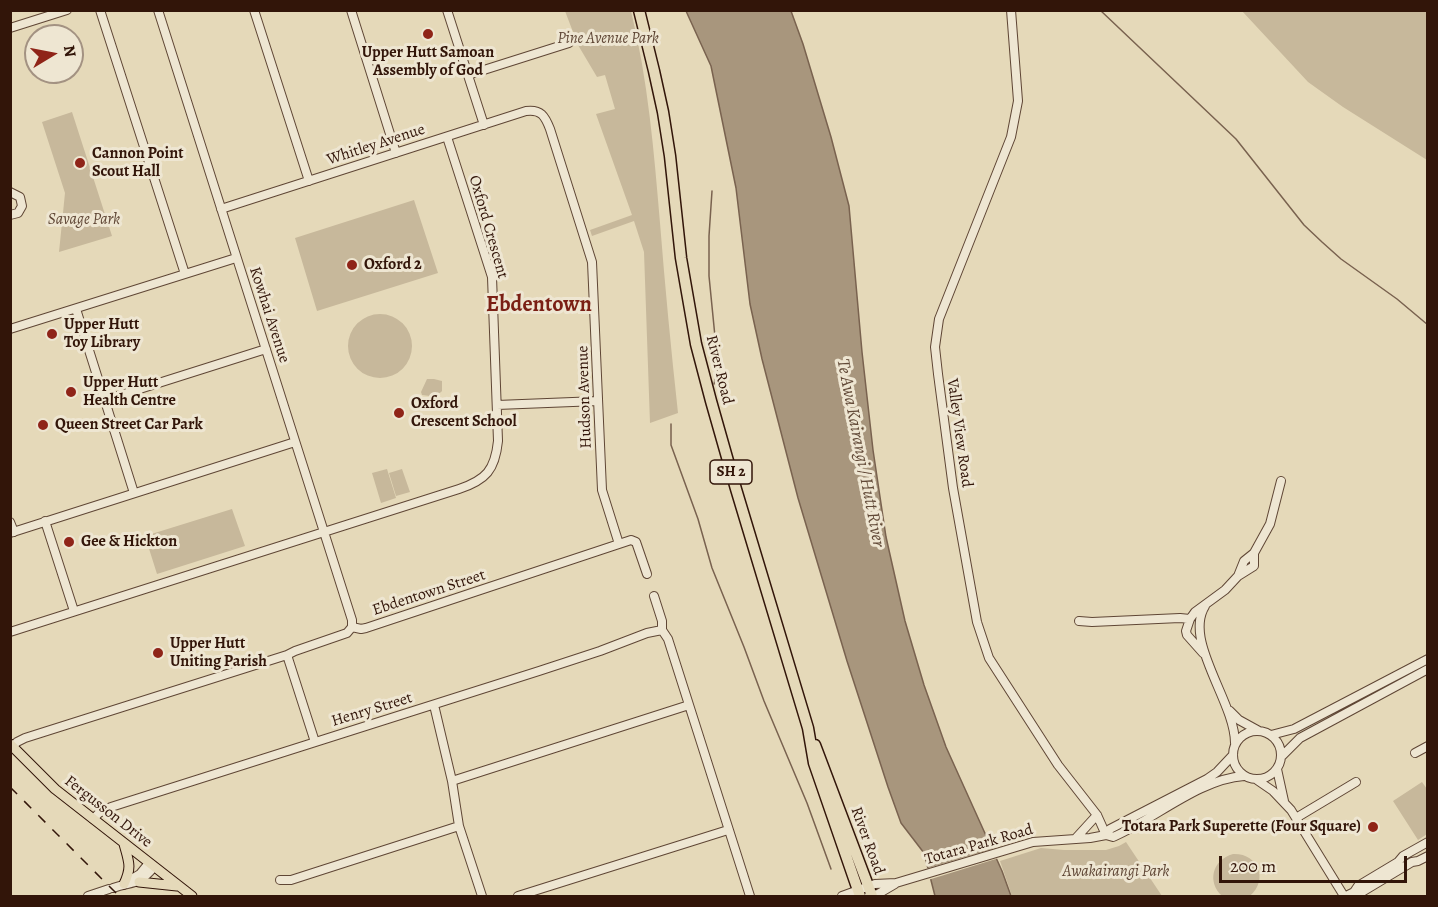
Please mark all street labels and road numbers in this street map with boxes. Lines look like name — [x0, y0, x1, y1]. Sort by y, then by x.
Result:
street label: Whitley Avenue — [324, 120, 428, 170]
street label: Oxford Crescent — [464, 173, 512, 281]
street label: Kowhai Avenue — [244, 265, 294, 365]
street label: River Road — [701, 333, 737, 407]
street label: Hudson Avenue — [574, 345, 596, 449]
street label: Valley View Road — [942, 377, 976, 489]
road number: SH 2 — [710, 460, 752, 484]
street label: Ebdentown Street — [370, 566, 488, 620]
street label: Henry Street — [329, 689, 415, 731]
street label: Fergusson Drive — [60, 772, 156, 852]
street label: River Road — [846, 804, 888, 878]
street label: Totara Park Road — [923, 820, 1035, 870]

